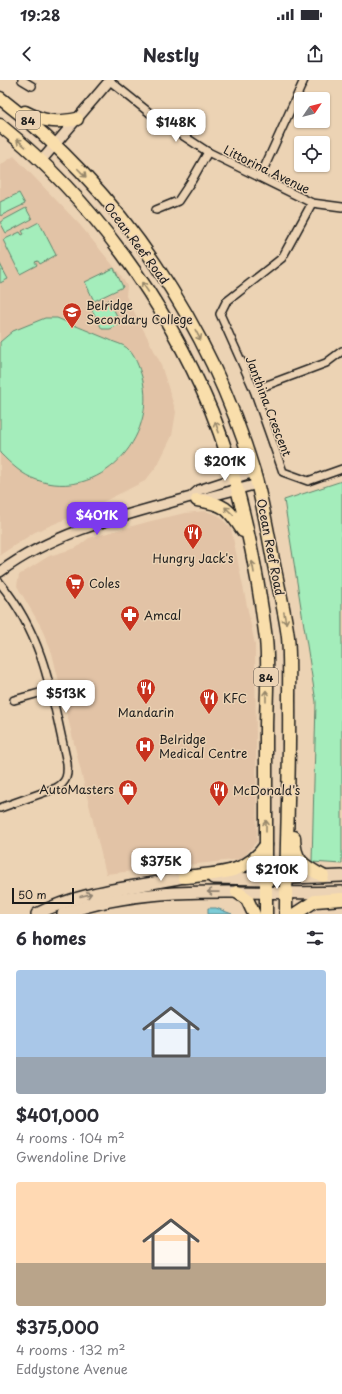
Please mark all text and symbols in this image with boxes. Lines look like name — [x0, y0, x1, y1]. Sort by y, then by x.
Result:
text: 19:28 — [20, 3, 60, 26]
text: Nestly — [143, 41, 199, 68]
icon: back — [16, 43, 38, 65]
icon: share — [304, 43, 326, 65]
north arrow — [294, 92, 330, 128]
map controls — [294, 92, 330, 172]
pin: $148K — [148, 109, 204, 143]
road number: 84 — [16, 111, 40, 129]
text: $148K — [156, 112, 196, 131]
button: locate — [294, 136, 330, 172]
one-way arrow — [16, 139, 26, 148]
street label: Littorina Avenue — [221, 140, 314, 198]
one-way arrow — [77, 168, 86, 178]
street label: Ocean Reef Road — [100, 198, 174, 288]
one-way arrow — [141, 281, 149, 293]
place label: Belridge Secondary College — [86, 296, 193, 328]
school or university icon: Belridge Secondary College — [61, 301, 83, 329]
one-way arrow — [194, 329, 202, 341]
street label: Janthina Crescent — [242, 353, 296, 459]
one-way arrow — [212, 422, 220, 434]
pin: $201K — [197, 448, 253, 482]
text: $201K — [204, 451, 246, 470]
street label: Ocean Reef Road — [253, 497, 289, 597]
pin: $401K — [69, 502, 125, 536]
text: $401K — [76, 505, 118, 524]
one-way arrow — [224, 506, 233, 516]
restaurant icon: Hungry Jack's — [182, 522, 204, 550]
place label: Hungry Jack's — [153, 549, 234, 567]
one-way arrow — [249, 561, 257, 574]
supermarket icon: Coles — [64, 572, 86, 600]
place label: Coles — [89, 574, 120, 592]
pharmacy icon: Amcal — [119, 604, 141, 632]
place label: Amcal — [144, 606, 181, 624]
one-way arrow — [281, 612, 289, 625]
road number: 84 — [254, 668, 278, 686]
restaurant icon: Mandarin — [135, 677, 157, 705]
pin: $513K — [38, 680, 94, 714]
text: $513K — [46, 683, 86, 702]
restaurant icon: KFC — [198, 687, 220, 715]
place label: KFC — [223, 689, 247, 707]
one-way arrow — [262, 690, 270, 703]
place label: Mandarin — [118, 703, 174, 721]
place label: Belridge Medical Centre — [159, 730, 247, 762]
hospital icon: Belridge Medical Centre — [134, 735, 156, 763]
shop icon: AutoMasters — [117, 778, 139, 806]
restaurant icon: McDonald's — [208, 779, 230, 807]
place label: AutoMasters — [39, 780, 115, 798]
place label: McDonald's — [233, 781, 301, 799]
one-way arrow — [262, 820, 270, 833]
pin: $375K — [133, 848, 189, 882]
text: $375K — [140, 851, 182, 870]
pin: $210K — [249, 856, 305, 890]
text: $210K — [256, 859, 298, 878]
scale bar — [12, 886, 74, 905]
text: 50 m — [18, 886, 47, 903]
one-way arrow — [207, 888, 220, 896]
one-way arrow — [79, 891, 92, 898]
text: 6 homes — [16, 925, 86, 951]
icon: filters — [304, 927, 326, 949]
icon: home — [135, 996, 207, 1068]
text: $401,000 — [16, 1102, 99, 1128]
text: 4 rooms · 104 m² — [16, 1128, 125, 1147]
text: Gwendoline Drive — [16, 1147, 126, 1166]
icon: home — [135, 1208, 207, 1280]
text: $375,000 — [16, 1314, 99, 1340]
text: 4 rooms · 132 m² — [16, 1340, 126, 1359]
text: Eddystone Avenue — [16, 1359, 128, 1378]

